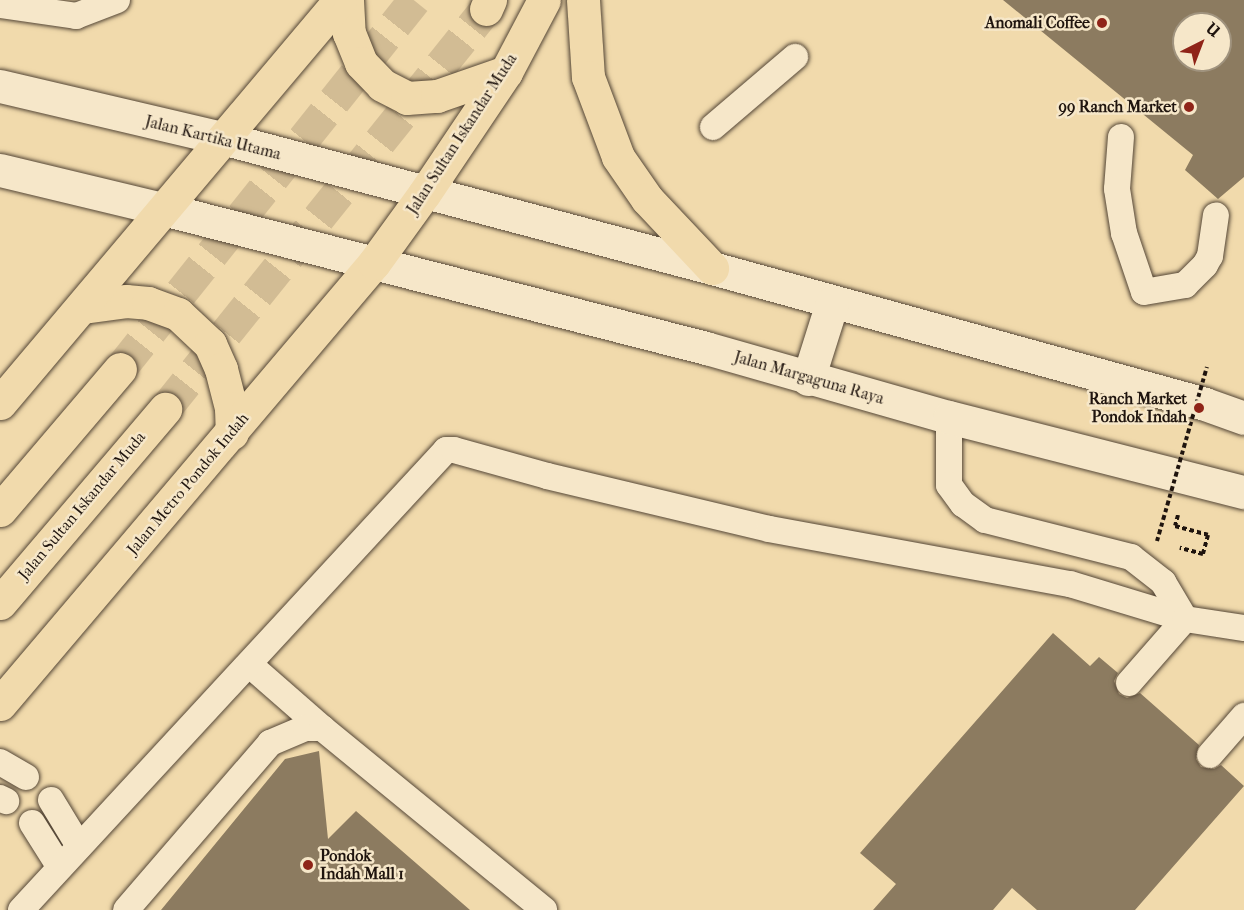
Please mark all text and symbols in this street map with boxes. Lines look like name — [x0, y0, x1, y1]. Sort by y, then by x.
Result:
north arrow — [1172, 12, 1232, 72]
place label: Anomali Coffee — [985, 13, 1090, 33]
marker: Anomali Coffee — [1095, 16, 1109, 30]
text: U — [1202, 19, 1224, 41]
street label: Jalan Sultan Iskandar Muda — [403, 50, 521, 218]
place label: 99 Ranch Market — [1059, 97, 1177, 117]
marker: 99 Ranch Market — [1182, 100, 1196, 114]
street label: Jalan Kartika Utama — [143, 112, 283, 164]
street label: Jalan Margaguna Raya — [732, 347, 886, 409]
place label: Ranch Market Pondok Indah — [1089, 389, 1187, 427]
marker: Ranch Market Pondok Indah — [1192, 401, 1206, 415]
street label: Jalan Metro Pondok Indah — [123, 409, 253, 559]
street label: Jalan Sultan Iskandar Muda — [14, 428, 150, 584]
place label: Pondok Indah Mall 1 — [320, 846, 404, 884]
marker: Pondok Indah Mall 1 — [301, 858, 315, 872]

